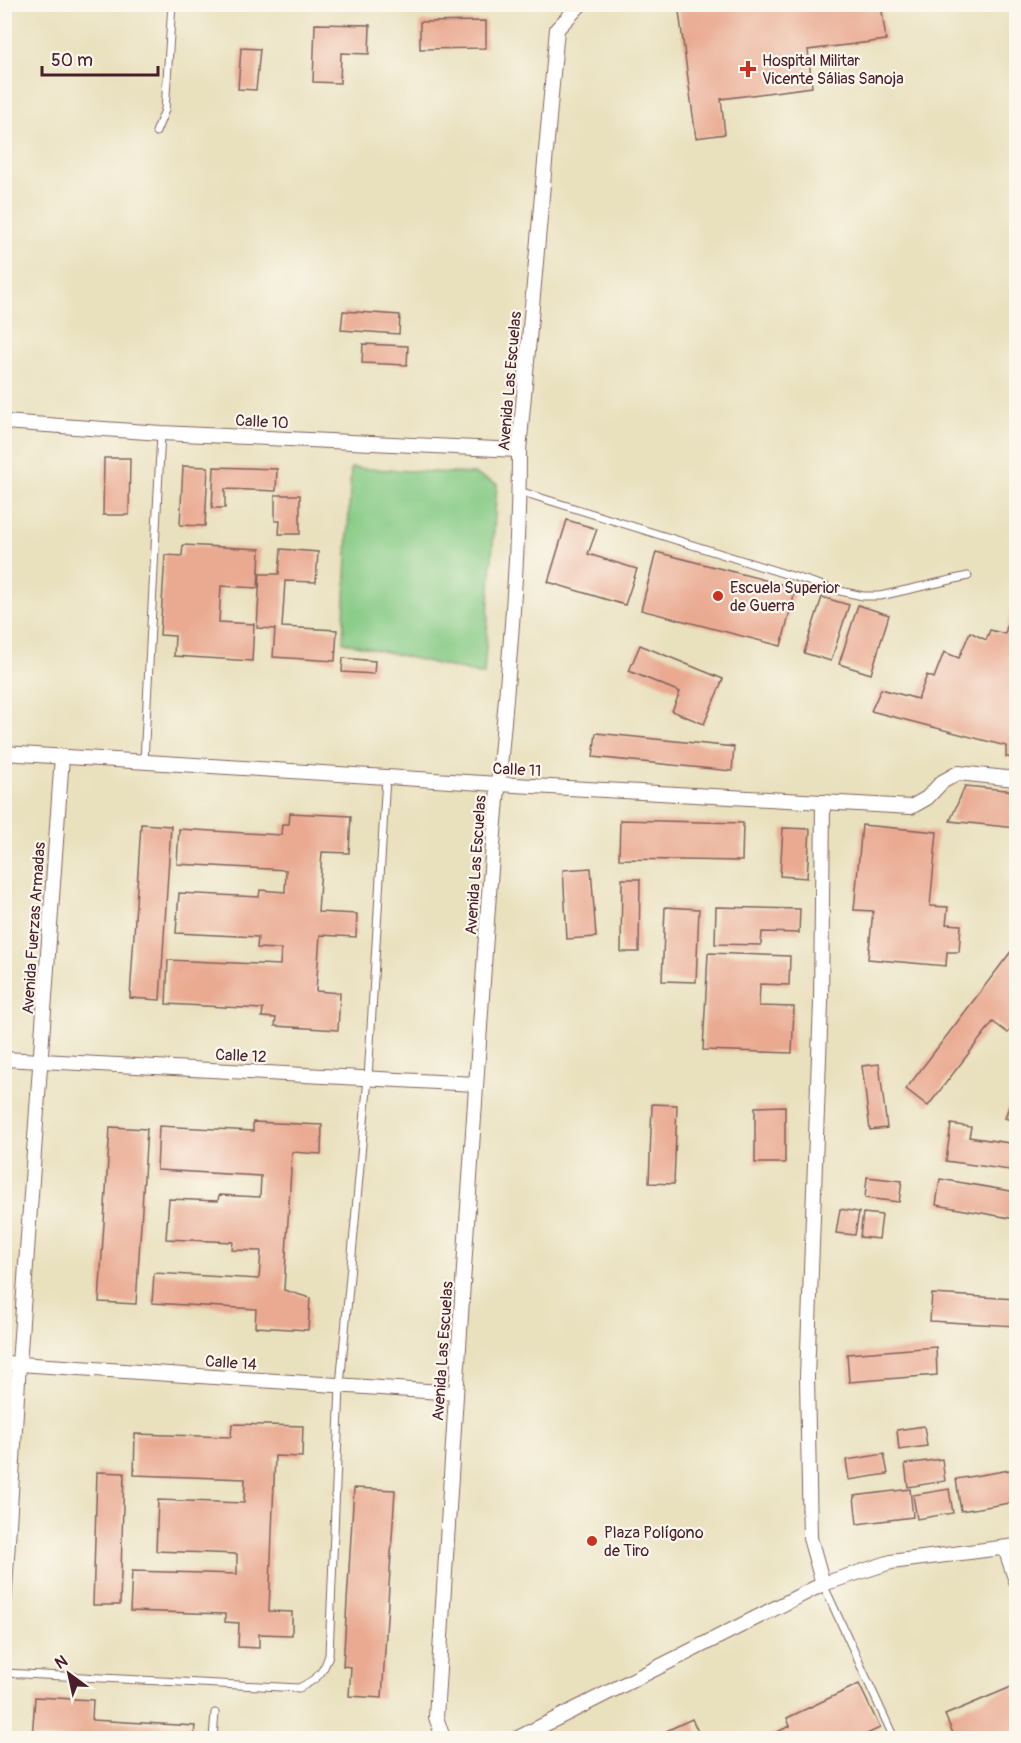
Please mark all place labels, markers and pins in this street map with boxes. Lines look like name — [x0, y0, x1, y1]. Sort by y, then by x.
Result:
place label: Hospital Militar Vicente Sálias Sanoja — [762, 51, 904, 89]
marker: Hospital Militar Vicente Sálias Sanoja — [739, 60, 757, 78]
place label: Escuela Superior de Guerra — [730, 578, 840, 616]
marker: Escuela Superior de Guerra — [711, 589, 725, 603]
place label: Plaza Polígono de Tiro — [604, 1523, 704, 1561]
marker: Plaza Polígono de Tiro — [585, 1534, 599, 1548]

